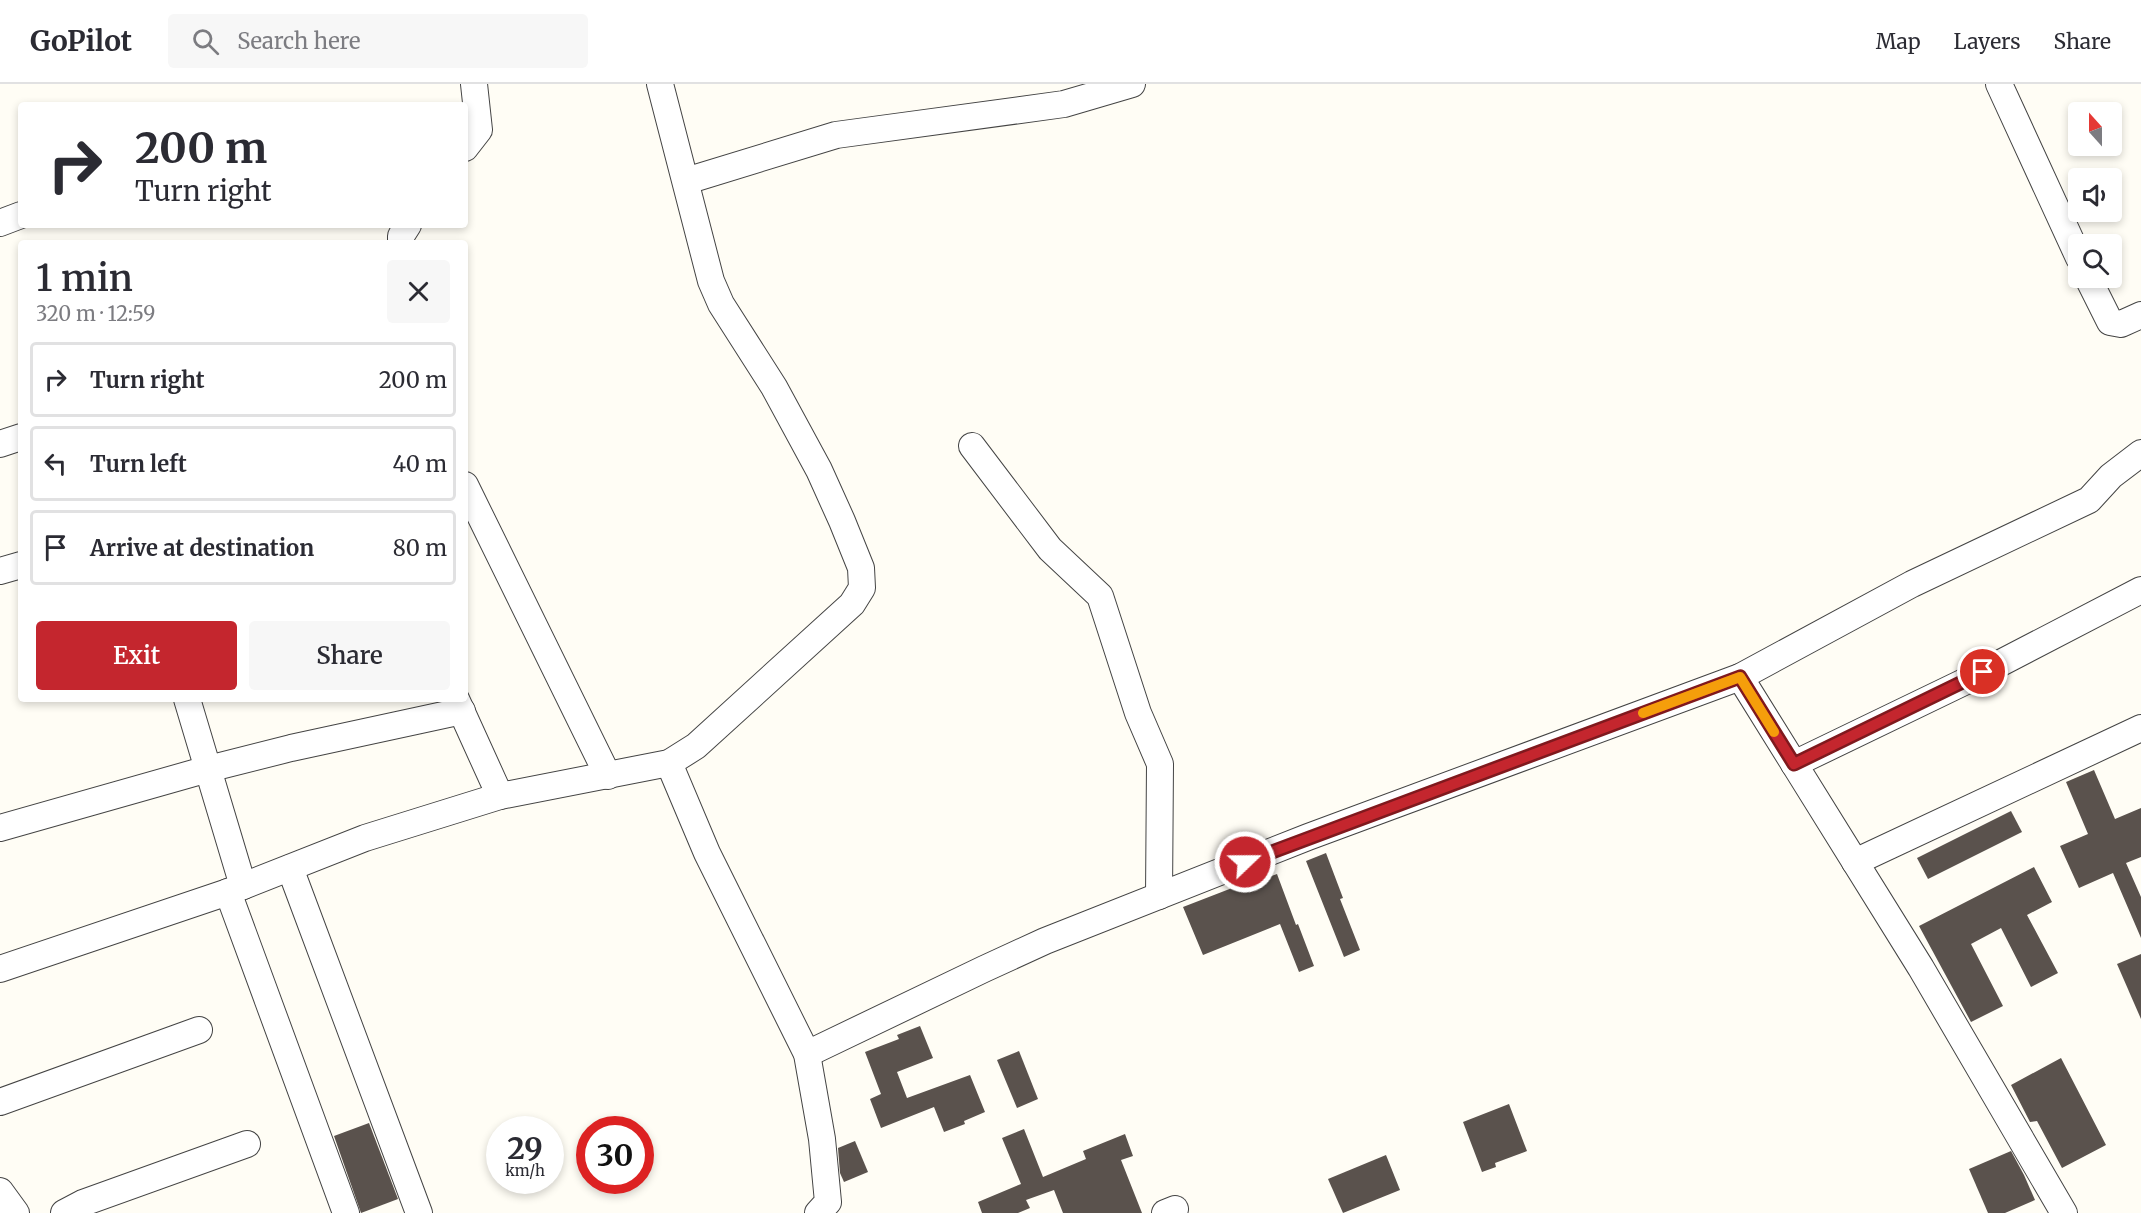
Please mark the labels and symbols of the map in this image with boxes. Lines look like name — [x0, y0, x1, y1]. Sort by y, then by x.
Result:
north arrow — [2068, 102, 2122, 156]
pin — [1957, 646, 2008, 697]
position arrow — [1213, 830, 1277, 894]
speed limit sign: 30 — [576, 1116, 654, 1194]

